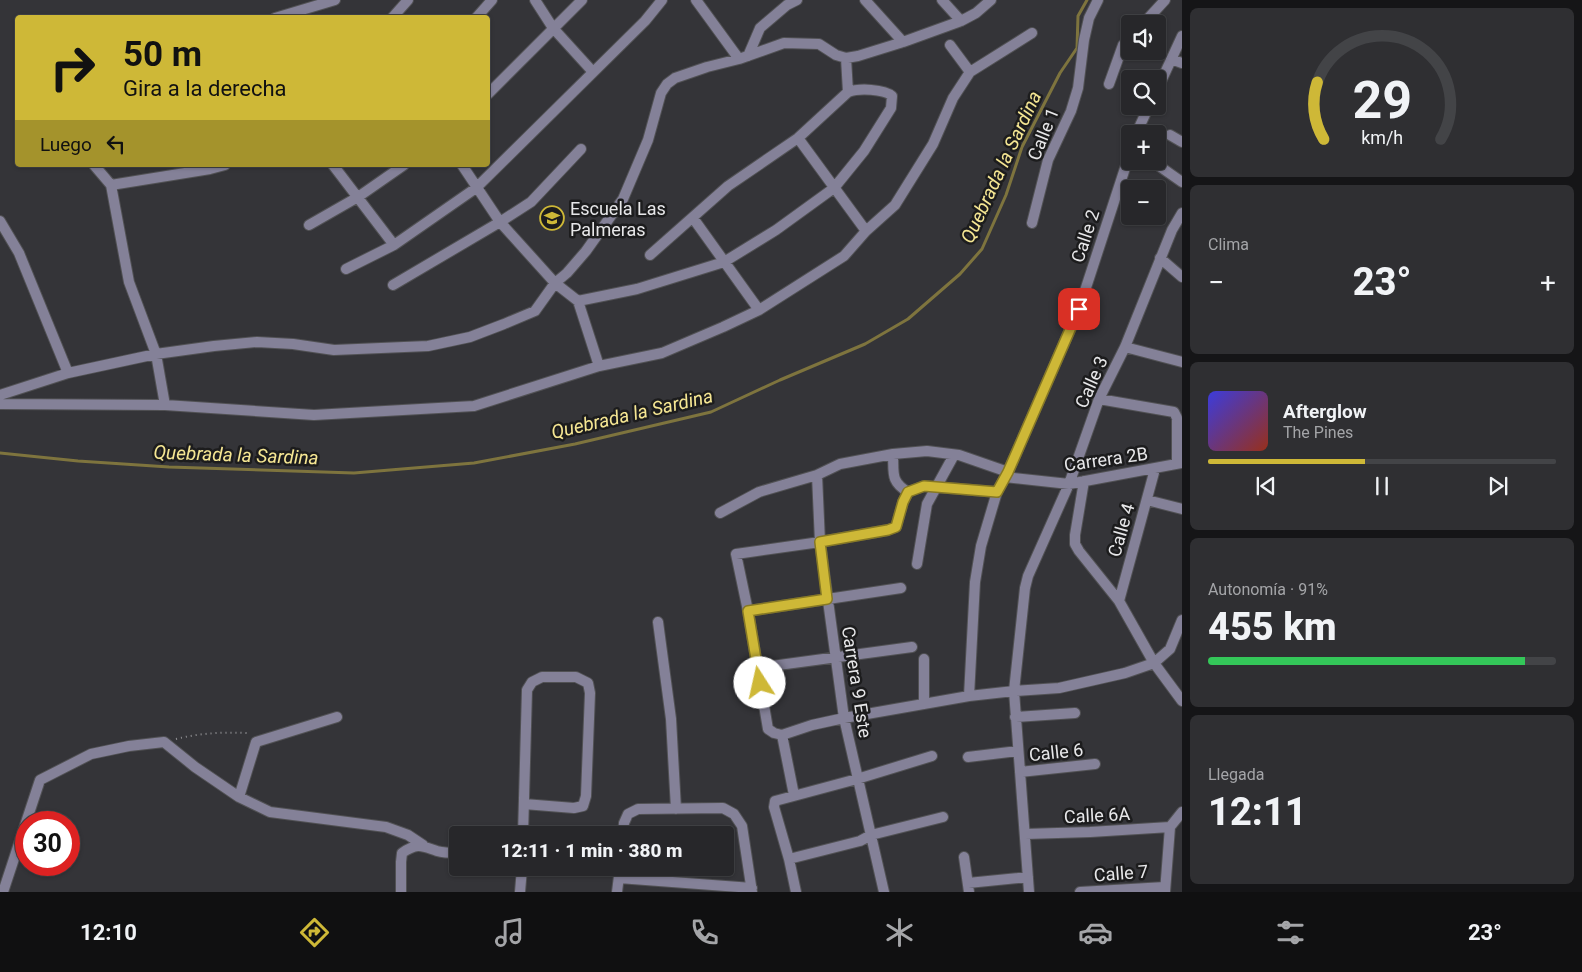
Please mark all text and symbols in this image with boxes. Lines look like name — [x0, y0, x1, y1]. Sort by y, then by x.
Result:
map controls — [1121, 15, 1166, 225]
button: sound — [1121, 15, 1166, 60]
text: 50 m — [123, 34, 202, 75]
icon: right — [40, 35, 105, 100]
button: search — [1121, 70, 1166, 115]
text: 29 — [1352, 70, 1412, 131]
text: Gira a la derecha — [123, 76, 287, 101]
water label: Quebrada la Sardina — [956, 87, 1046, 247]
street label: Calle 1 — [1023, 105, 1063, 163]
button: + — [1121, 125, 1166, 170]
text: km/h — [1361, 127, 1403, 148]
icon: left — [102, 130, 130, 158]
text: Luego — [40, 133, 92, 156]
button: − — [1121, 180, 1166, 225]
place label: Escuela Las Palmeras — [570, 198, 666, 240]
school or university icon: Escuela Las Palmeras — [539, 205, 565, 231]
street label: Calle 2 — [1067, 207, 1103, 265]
text: Clima — [1208, 235, 1249, 254]
text: 23° — [1353, 260, 1411, 304]
text: − — [1208, 266, 1224, 299]
text: + — [1540, 266, 1556, 299]
pin — [1058, 288, 1100, 330]
icon: arrive — [1065, 295, 1093, 323]
street label: Calle 3 — [1070, 353, 1112, 411]
water label: Quebrada la Sardina — [549, 384, 715, 444]
text: Afterglow — [1283, 400, 1367, 423]
text: The Pines — [1283, 423, 1353, 442]
water label: Quebrada la Sardina — [153, 441, 319, 469]
street label: Carrera 2B — [1063, 443, 1149, 475]
icon: previous — [1252, 472, 1280, 500]
icon: pause — [1368, 472, 1396, 500]
icon: next — [1484, 472, 1512, 500]
street label: Calle 4 — [1103, 501, 1139, 559]
text: Autonomía · 91% — [1208, 580, 1328, 599]
text: 455 km — [1208, 605, 1337, 649]
street label: Carrera 9 Este — [838, 625, 876, 739]
position arrow — [733, 656, 785, 708]
street label: Calle 6 — [1028, 739, 1084, 765]
text: Llegada — [1208, 765, 1264, 784]
text: 12:11 — [1208, 790, 1307, 834]
street label: Calle 6A — [1063, 803, 1131, 827]
speed limit sign: 30 — [15, 811, 80, 876]
text: 12:11 · 1 min · 380 m — [500, 839, 683, 862]
street label: Calle 7 — [1093, 861, 1149, 885]
icon: directions — [297, 915, 332, 950]
icon: music — [492, 915, 527, 950]
icon: phone — [687, 915, 722, 950]
icon: climate — [882, 915, 917, 950]
icon: car — [1078, 915, 1113, 950]
icon: filters — [1273, 915, 1308, 950]
text: 12:10 — [80, 920, 137, 945]
text: 23° — [1468, 920, 1502, 945]

